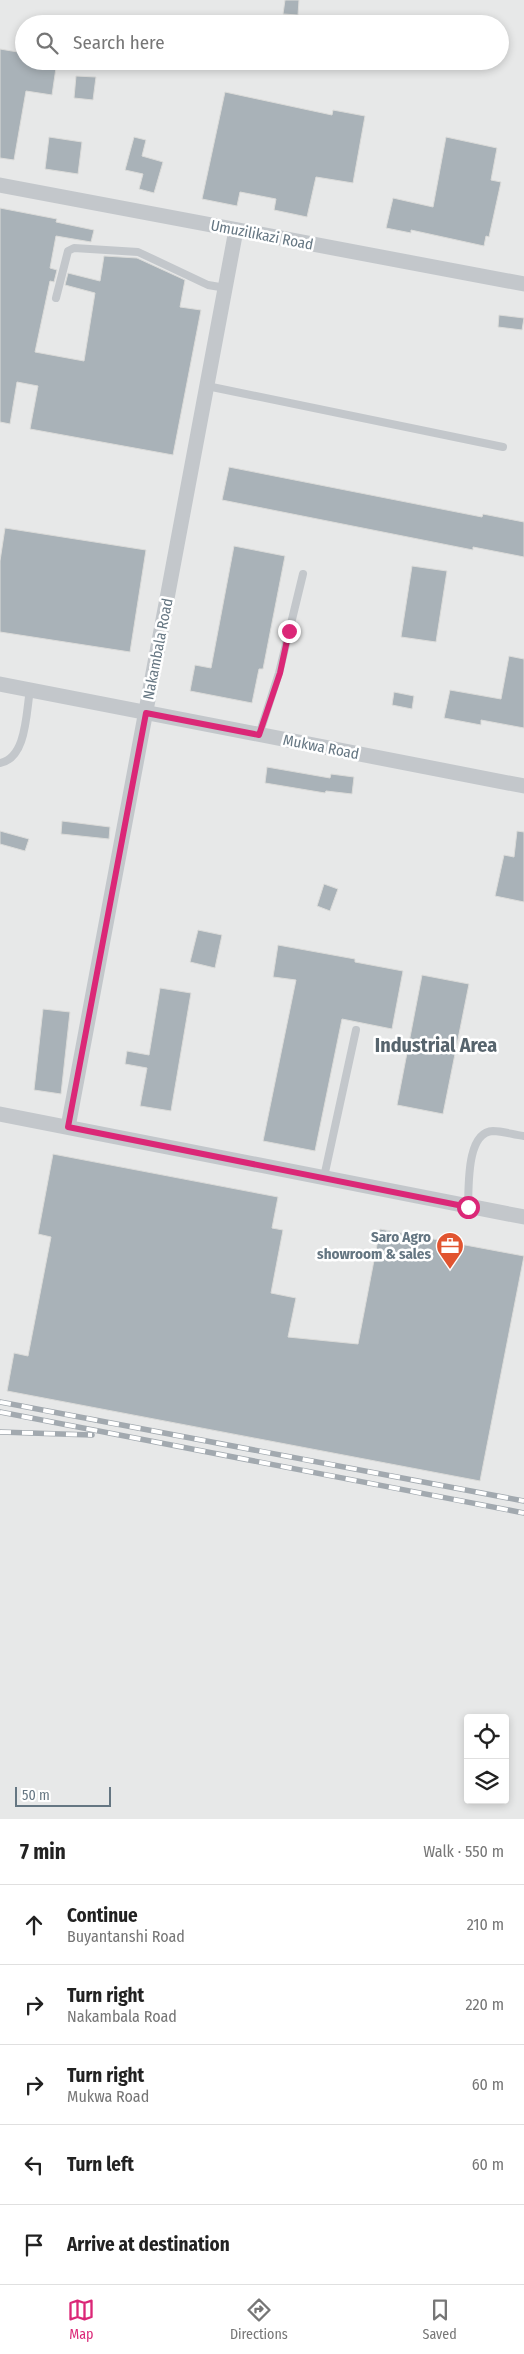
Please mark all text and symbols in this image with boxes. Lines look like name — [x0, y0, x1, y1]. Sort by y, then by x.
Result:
search box — [15, 15, 509, 70]
icon: search — [33, 29, 61, 57]
text: Search here — [73, 31, 165, 54]
street label: Umuzilikazi Road — [209, 216, 315, 254]
street label: Nakambala Road — [139, 597, 177, 701]
route end — [278, 620, 301, 643]
street label: Mukwa Road — [281, 731, 361, 763]
district label: Industrial Area — [375, 1033, 497, 1057]
route start — [457, 1196, 480, 1219]
place label: Saro Agro showroom & sales — [317, 1228, 431, 1263]
office icon: Saro Agro showroom & sales — [435, 1231, 465, 1270]
map controls — [464, 1714, 509, 1804]
button: locate — [464, 1714, 509, 1759]
button: layers — [464, 1759, 509, 1804]
scale bar — [15, 1784, 111, 1807]
text: 50 m — [22, 1787, 50, 1804]
text: 7 min — [20, 1839, 66, 1865]
text: Walk · 550 m — [423, 1842, 504, 1861]
text: Continue — [67, 1904, 138, 1927]
icon: ahead — [20, 1911, 48, 1939]
text: 210 m — [467, 1915, 504, 1934]
text: Buyantanshi Road — [67, 1927, 185, 1946]
text: Turn right — [67, 1984, 144, 2007]
icon: right — [20, 1991, 48, 2019]
text: 220 m — [465, 1995, 504, 2014]
text: Nakambala Road — [67, 2007, 177, 2026]
text: Turn right — [67, 2064, 144, 2087]
icon: right — [20, 2071, 48, 2099]
text: 60 m — [472, 2075, 504, 2094]
text: Mukwa Road — [67, 2087, 149, 2106]
icon: left — [20, 2151, 48, 2179]
text: Turn left — [67, 2153, 134, 2176]
text: 60 m — [472, 2155, 504, 2174]
icon: arrive — [20, 2231, 48, 2259]
text: Arrive at destination — [67, 2233, 230, 2256]
tab: Map — [67, 2296, 95, 2343]
tab: Directions — [230, 2296, 288, 2343]
tab: Saved — [422, 2296, 457, 2343]

